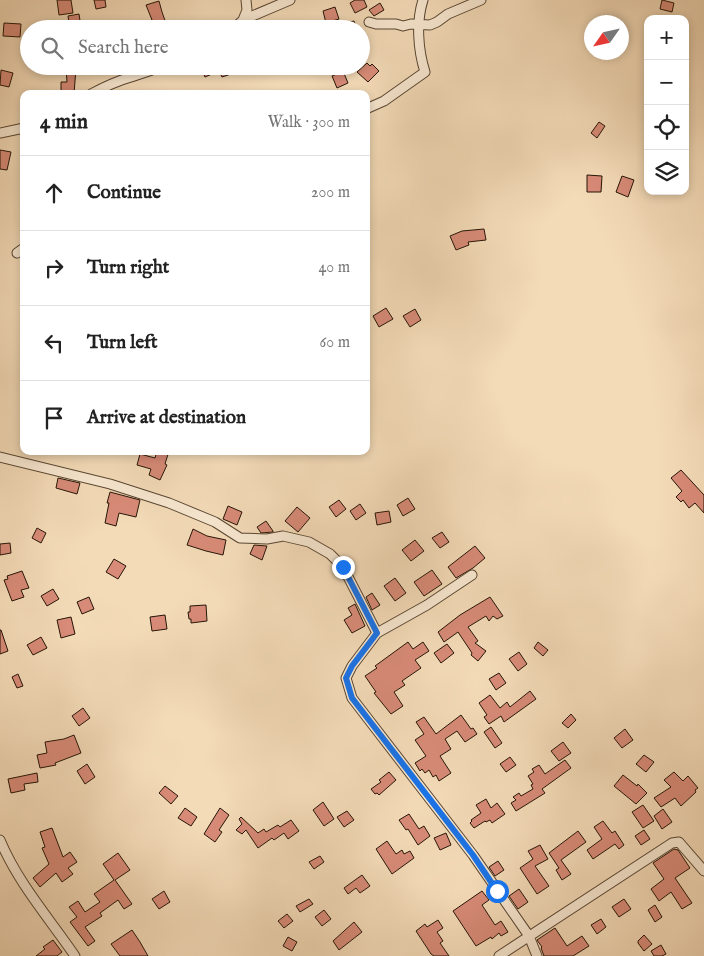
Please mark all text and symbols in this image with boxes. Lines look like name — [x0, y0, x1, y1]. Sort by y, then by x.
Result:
north arrow — [584, 15, 629, 60]
map controls — [644, 15, 689, 195]
button: + — [644, 15, 689, 60]
search box — [20, 20, 370, 75]
icon: search — [38, 34, 66, 62]
text: Search here — [78, 36, 169, 60]
button: − — [644, 60, 689, 105]
button: locate — [644, 105, 689, 150]
text: 4 min — [40, 109, 88, 136]
text: Walk · 300 m — [268, 113, 350, 133]
button: layers — [644, 150, 689, 195]
icon: ahead — [40, 179, 68, 207]
text: Continue — [87, 181, 161, 205]
text: 200 m — [311, 183, 350, 203]
icon: right — [40, 254, 68, 282]
text: Turn right — [87, 256, 169, 280]
text: 40 m — [318, 258, 350, 278]
icon: left — [40, 329, 68, 357]
text: Turn left — [87, 331, 158, 355]
text: 60 m — [320, 333, 350, 353]
icon: arrive — [40, 404, 68, 432]
text: Arrive at destination — [87, 406, 246, 430]
route end — [332, 556, 355, 579]
route start — [486, 880, 509, 903]

